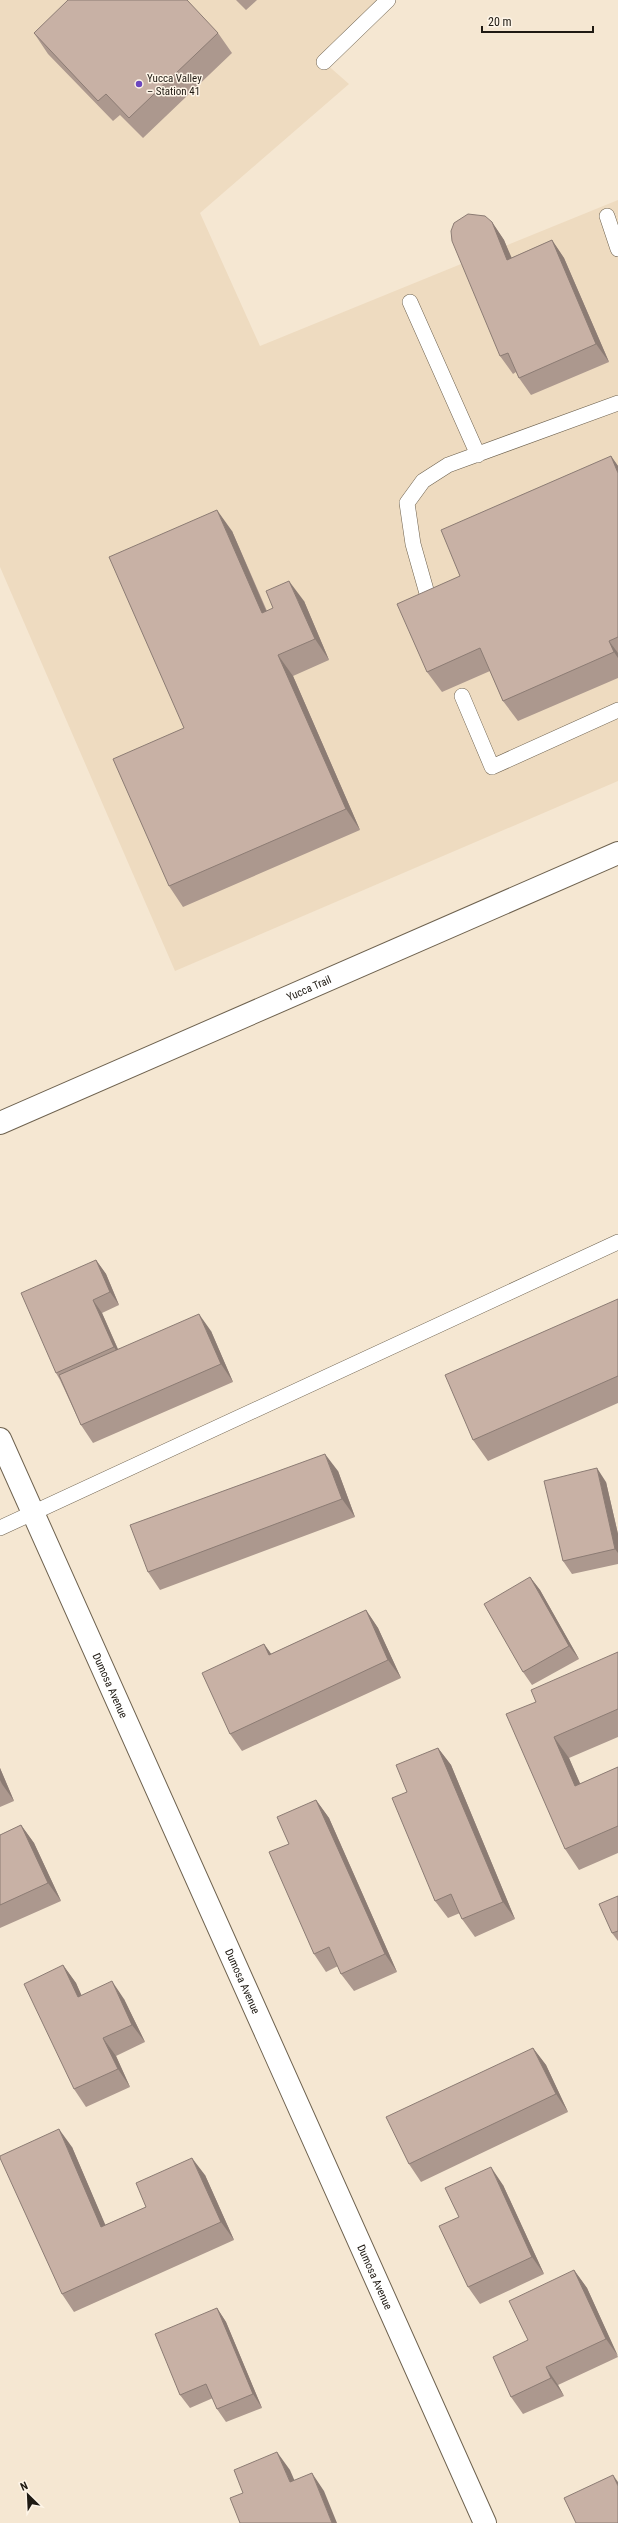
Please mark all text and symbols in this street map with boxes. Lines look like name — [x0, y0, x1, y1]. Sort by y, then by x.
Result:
scale bar — [482, 8, 593, 34]
text: 20 m — [488, 15, 512, 29]
place label: Yucca Valley – Station 41 — [147, 72, 202, 98]
marker: Yucca Valley – Station 41 — [134, 79, 144, 89]
street label: Yucca Trail — [284, 973, 333, 1004]
street label: Dumosa Avenue — [90, 1651, 130, 1720]
street label: Dumosa Avenue — [222, 1947, 263, 2016]
street label: Dumosa Avenue — [355, 2242, 395, 2312]
north arrow — [8, 2475, 48, 2515]
text: N — [18, 2479, 30, 2494]

